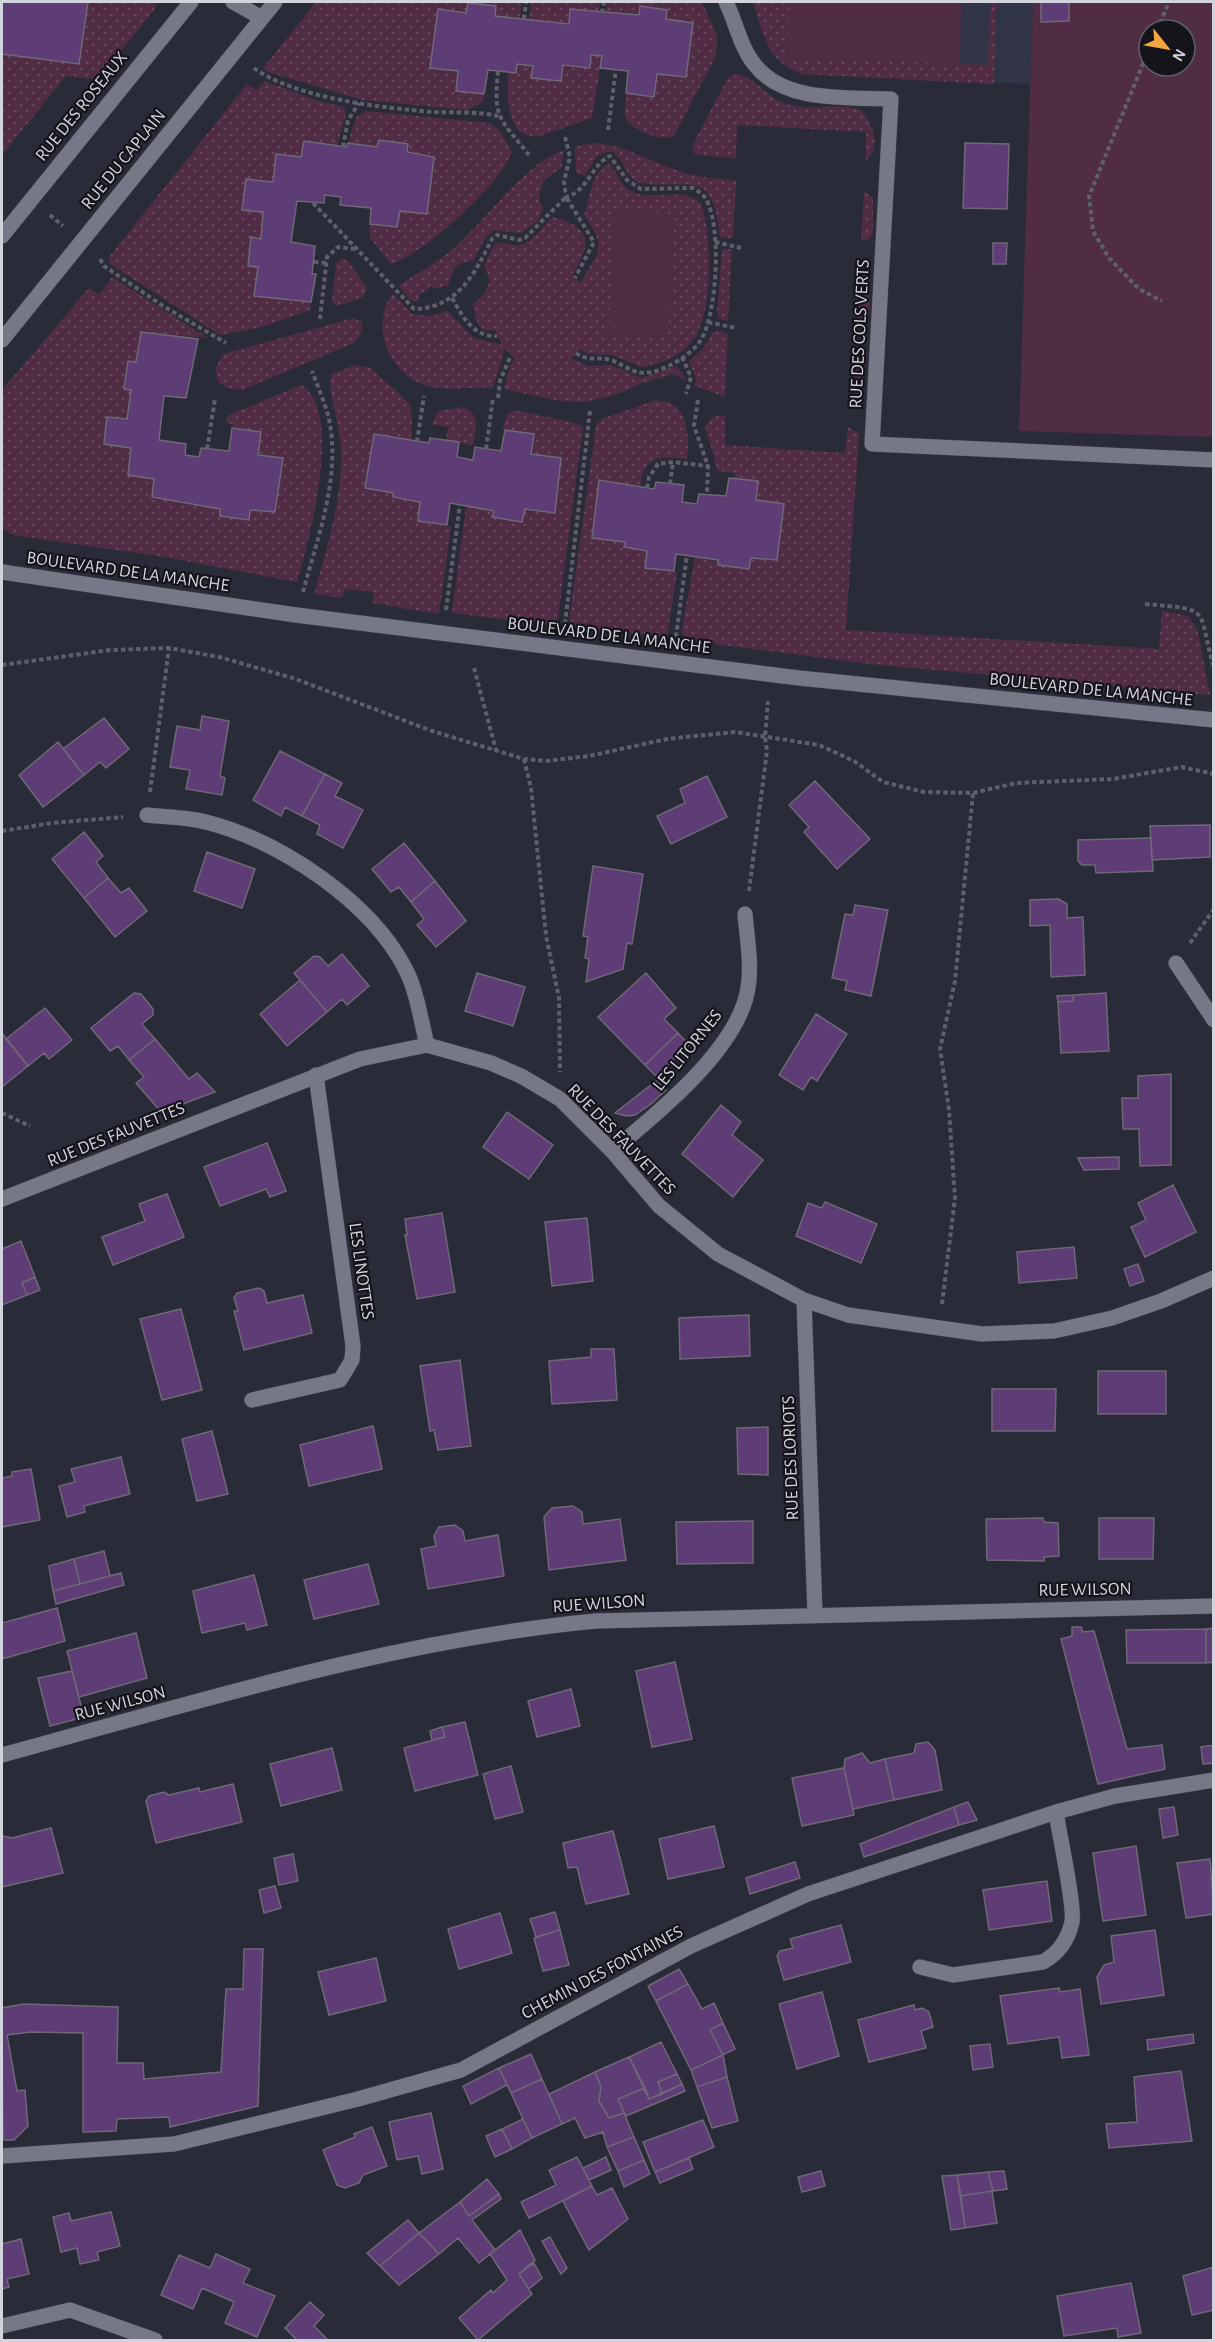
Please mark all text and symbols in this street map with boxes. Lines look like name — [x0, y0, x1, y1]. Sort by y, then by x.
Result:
north arrow — [1137, 18, 1197, 78]
text: N — [1169, 46, 1189, 64]
street label: RUE DES ROSEAUX — [32, 48, 131, 165]
street label: RUE DU CAPLAIN — [78, 106, 169, 213]
street label: RUE DES COLS VERTS — [847, 259, 873, 409]
street label: BOULEVARD DE LA MANCHE — [25, 549, 231, 595]
street label: BOULEVARD DE LA MANCHE — [506, 615, 712, 657]
street label: BOULEVARD DE LA MANCHE — [988, 670, 1194, 710]
street label: LES LITORNES — [650, 1007, 726, 1095]
street label: RUE DES FAUVETTES — [564, 1081, 679, 1199]
street label: RUE DES FAUVETTES — [45, 1099, 188, 1171]
street label: LES LINOTTES — [345, 1222, 377, 1321]
street label: RUE DES LORIOTS — [780, 1395, 802, 1521]
street label: RUE WILSON — [1038, 1580, 1132, 1600]
street label: RUE WILSON — [552, 1592, 646, 1616]
street label: RUE WILSON — [73, 1683, 168, 1725]
street label: CHEMIN DES FONTAINES — [519, 1923, 686, 2023]

